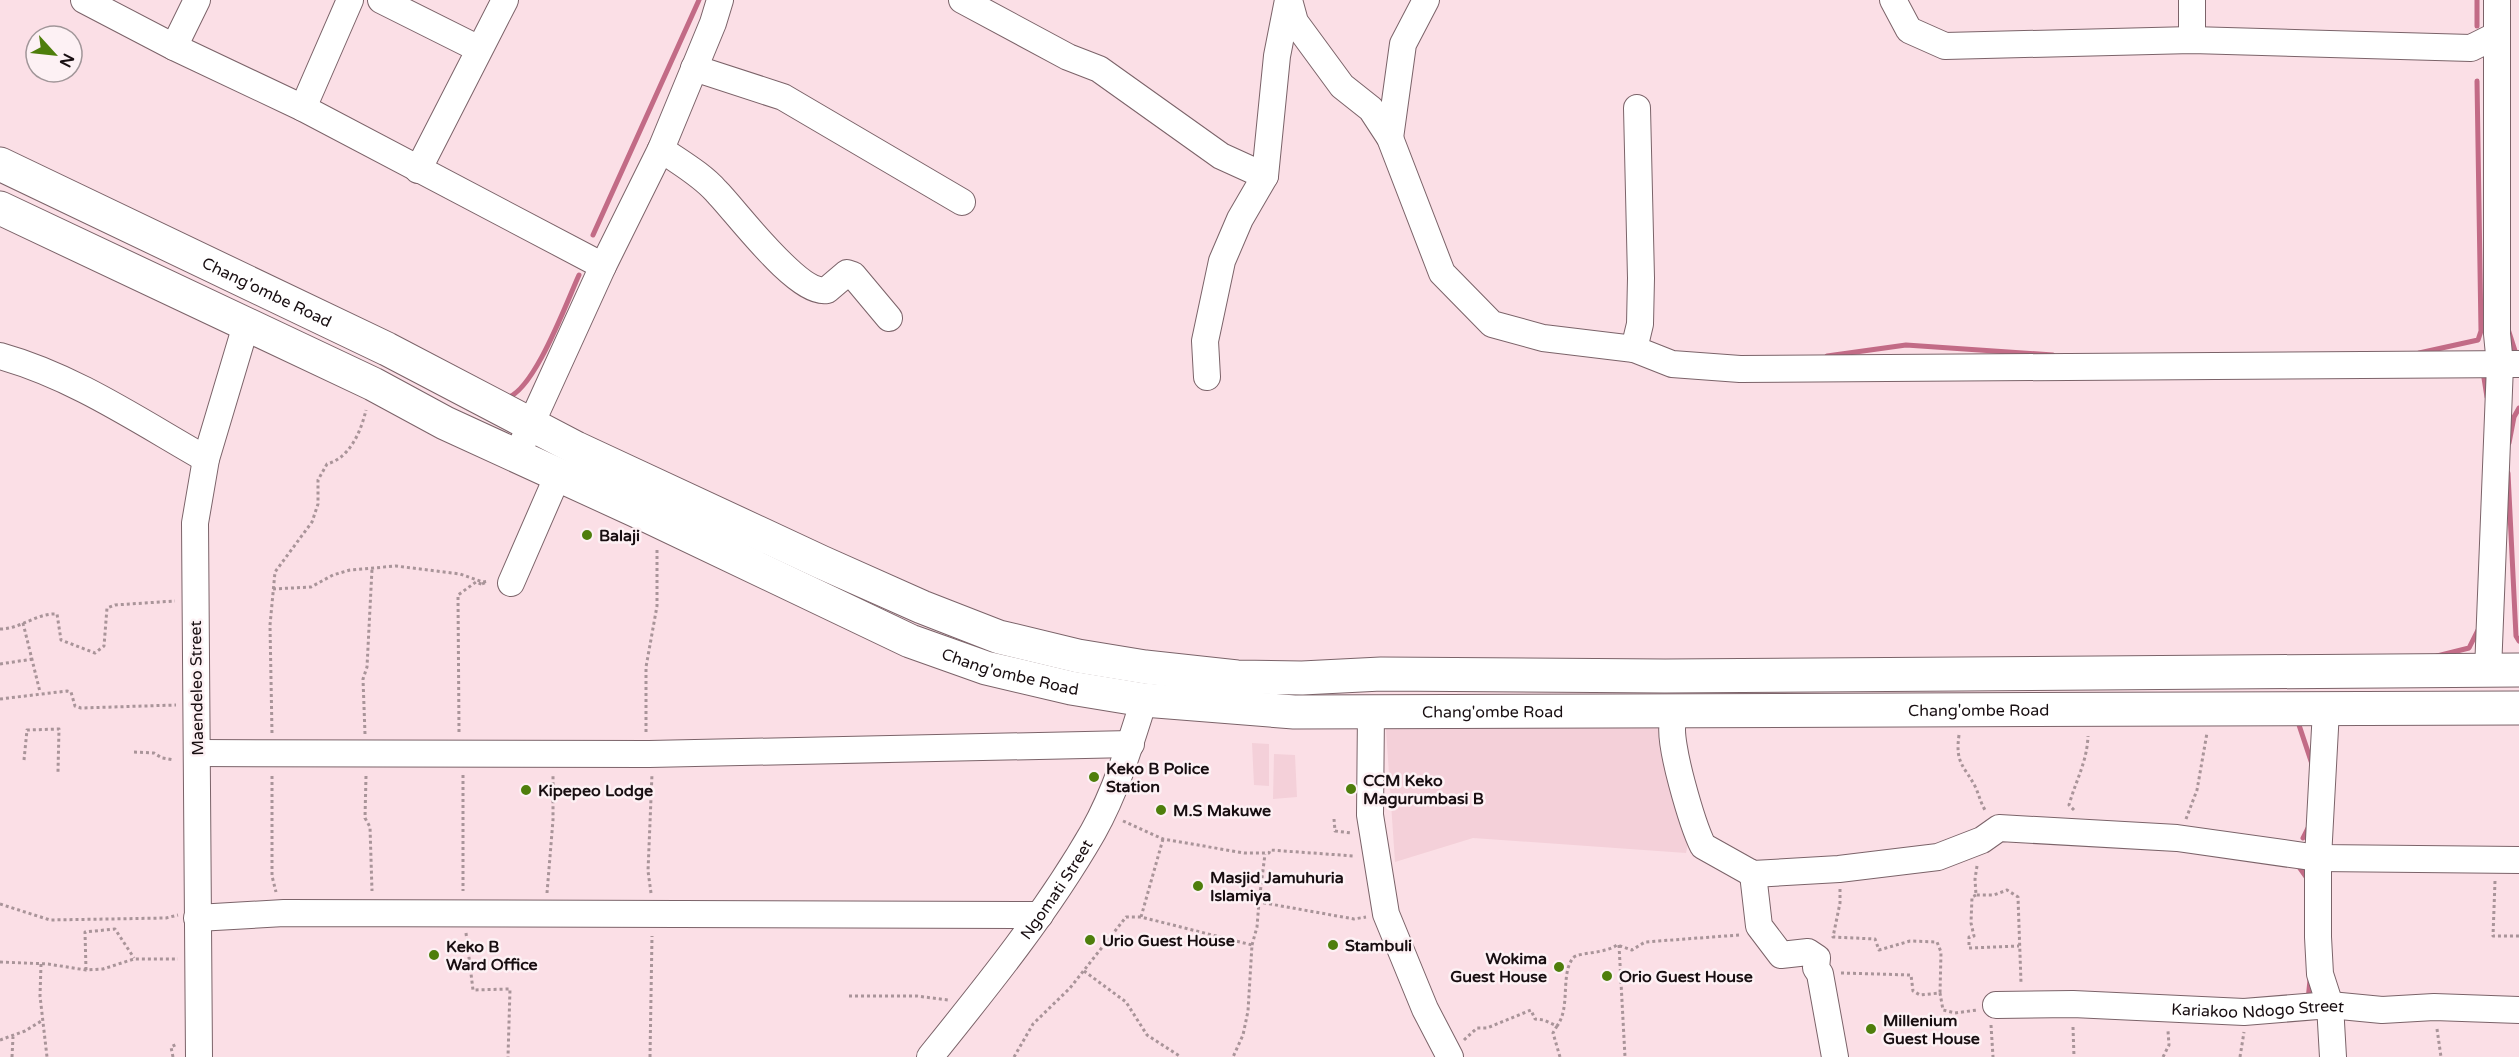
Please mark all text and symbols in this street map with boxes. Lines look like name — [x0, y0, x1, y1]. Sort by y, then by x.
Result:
north arrow — [24, 24, 84, 84]
text: N — [55, 50, 78, 71]
street label: Chang'ombe Road — [199, 253, 335, 332]
place label: Balaji — [599, 526, 640, 546]
marker: Balaji — [580, 528, 594, 542]
street label: Maendeleo Street — [186, 620, 208, 756]
street label: Chang'ombe Road — [939, 644, 1080, 700]
street label: Chang'ombe Road — [1908, 701, 2049, 721]
street label: Chang'ombe Road — [1422, 702, 1563, 723]
place label: Keko B Police Station — [1106, 759, 1209, 797]
marker: Keko B Police Station — [1087, 770, 1101, 784]
place label: CCM Keko Magurumbasi B — [1363, 771, 1484, 809]
place label: Kipepeo Lodge — [538, 781, 653, 801]
marker: CCM Keko Magurumbasi B — [1344, 782, 1358, 796]
marker: Kipepeo Lodge — [519, 783, 533, 797]
place label: M.S Makuwe — [1173, 801, 1271, 821]
marker: M.S Makuwe — [1154, 803, 1168, 817]
street label: Ngomati Street — [1016, 836, 1097, 944]
place label: Masjid Jamuhuria Islamiya — [1210, 868, 1344, 906]
marker: Masjid Jamuhuria Islamiya — [1191, 879, 1205, 893]
place label: Urio Guest House — [1102, 931, 1235, 951]
marker: Urio Guest House — [1083, 933, 1097, 947]
place label: Stambuli — [1345, 936, 1412, 956]
place label: Keko B Ward Office — [446, 937, 538, 975]
marker: Stambuli — [1326, 938, 1340, 952]
marker: Keko B Ward Office — [427, 948, 441, 962]
place label: Wokima Guest House — [1450, 949, 1547, 987]
marker: Wokima Guest House — [1552, 960, 1566, 974]
place label: Orio Guest House — [1619, 967, 1753, 987]
marker: Orio Guest House — [1600, 969, 1614, 983]
street label: Kariakoo Ndogo Street — [2171, 996, 2345, 1023]
place label: Millenium Guest House — [1883, 1011, 1980, 1049]
marker: Millenium Guest House — [1864, 1022, 1878, 1036]

